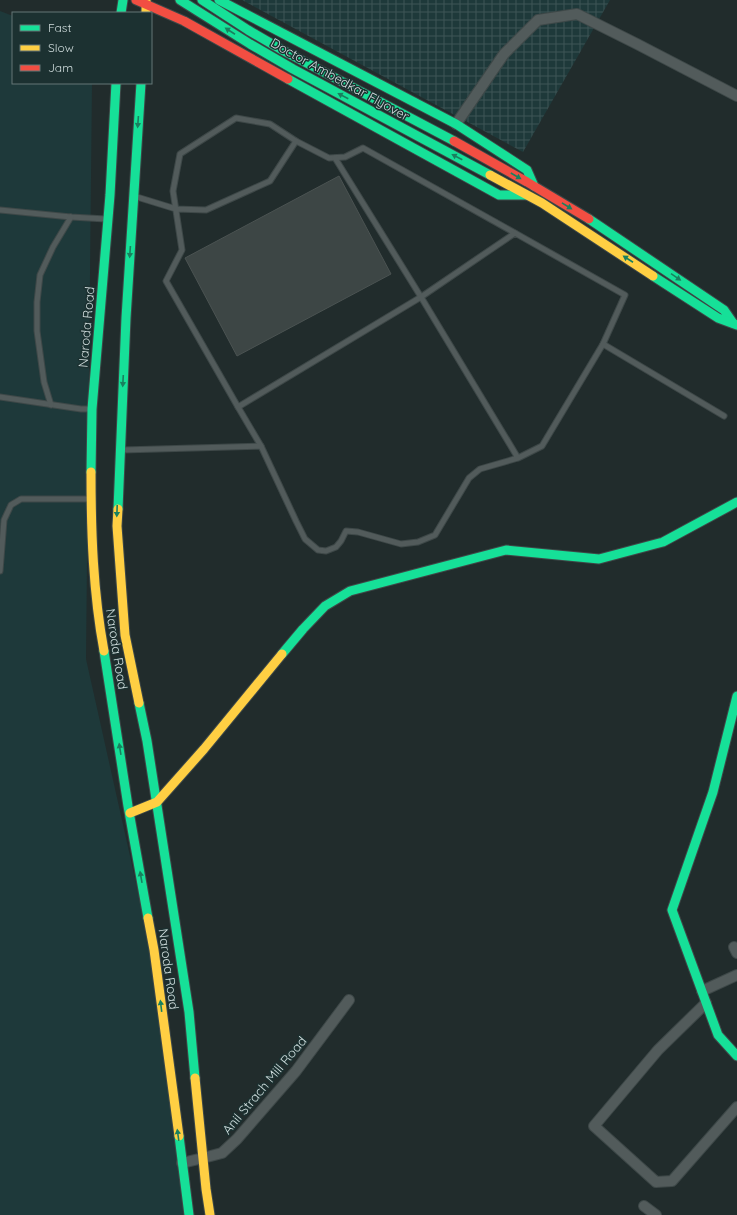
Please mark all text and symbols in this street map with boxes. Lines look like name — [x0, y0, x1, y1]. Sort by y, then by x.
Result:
legend — [12, 12, 152, 84]
text: Fast — [48, 20, 72, 35]
one-way arrow — [225, 27, 235, 35]
street label: Doctor Ambedkar Flyover — [268, 34, 412, 124]
text: Slow — [48, 40, 74, 55]
text: Jam — [48, 60, 73, 75]
one-way arrow — [337, 92, 348, 99]
one-way arrow — [135, 116, 142, 128]
one-way arrow — [451, 154, 463, 160]
one-way arrow — [510, 172, 522, 179]
one-way arrow — [562, 202, 573, 209]
one-way arrow — [127, 246, 133, 259]
one-way arrow — [622, 256, 634, 263]
one-way arrow — [671, 273, 681, 281]
street label: Naroda Road — [74, 286, 98, 368]
one-way arrow — [119, 375, 126, 387]
one-way arrow — [114, 505, 120, 518]
street label: Naroda Road — [103, 608, 131, 690]
one-way arrow — [117, 743, 123, 755]
one-way arrow — [138, 871, 144, 884]
street label: Naroda Road — [155, 928, 183, 1010]
one-way arrow — [158, 1000, 164, 1012]
street label: Anil Strach Mill Road — [218, 1033, 310, 1137]
one-way arrow — [175, 1129, 181, 1141]

